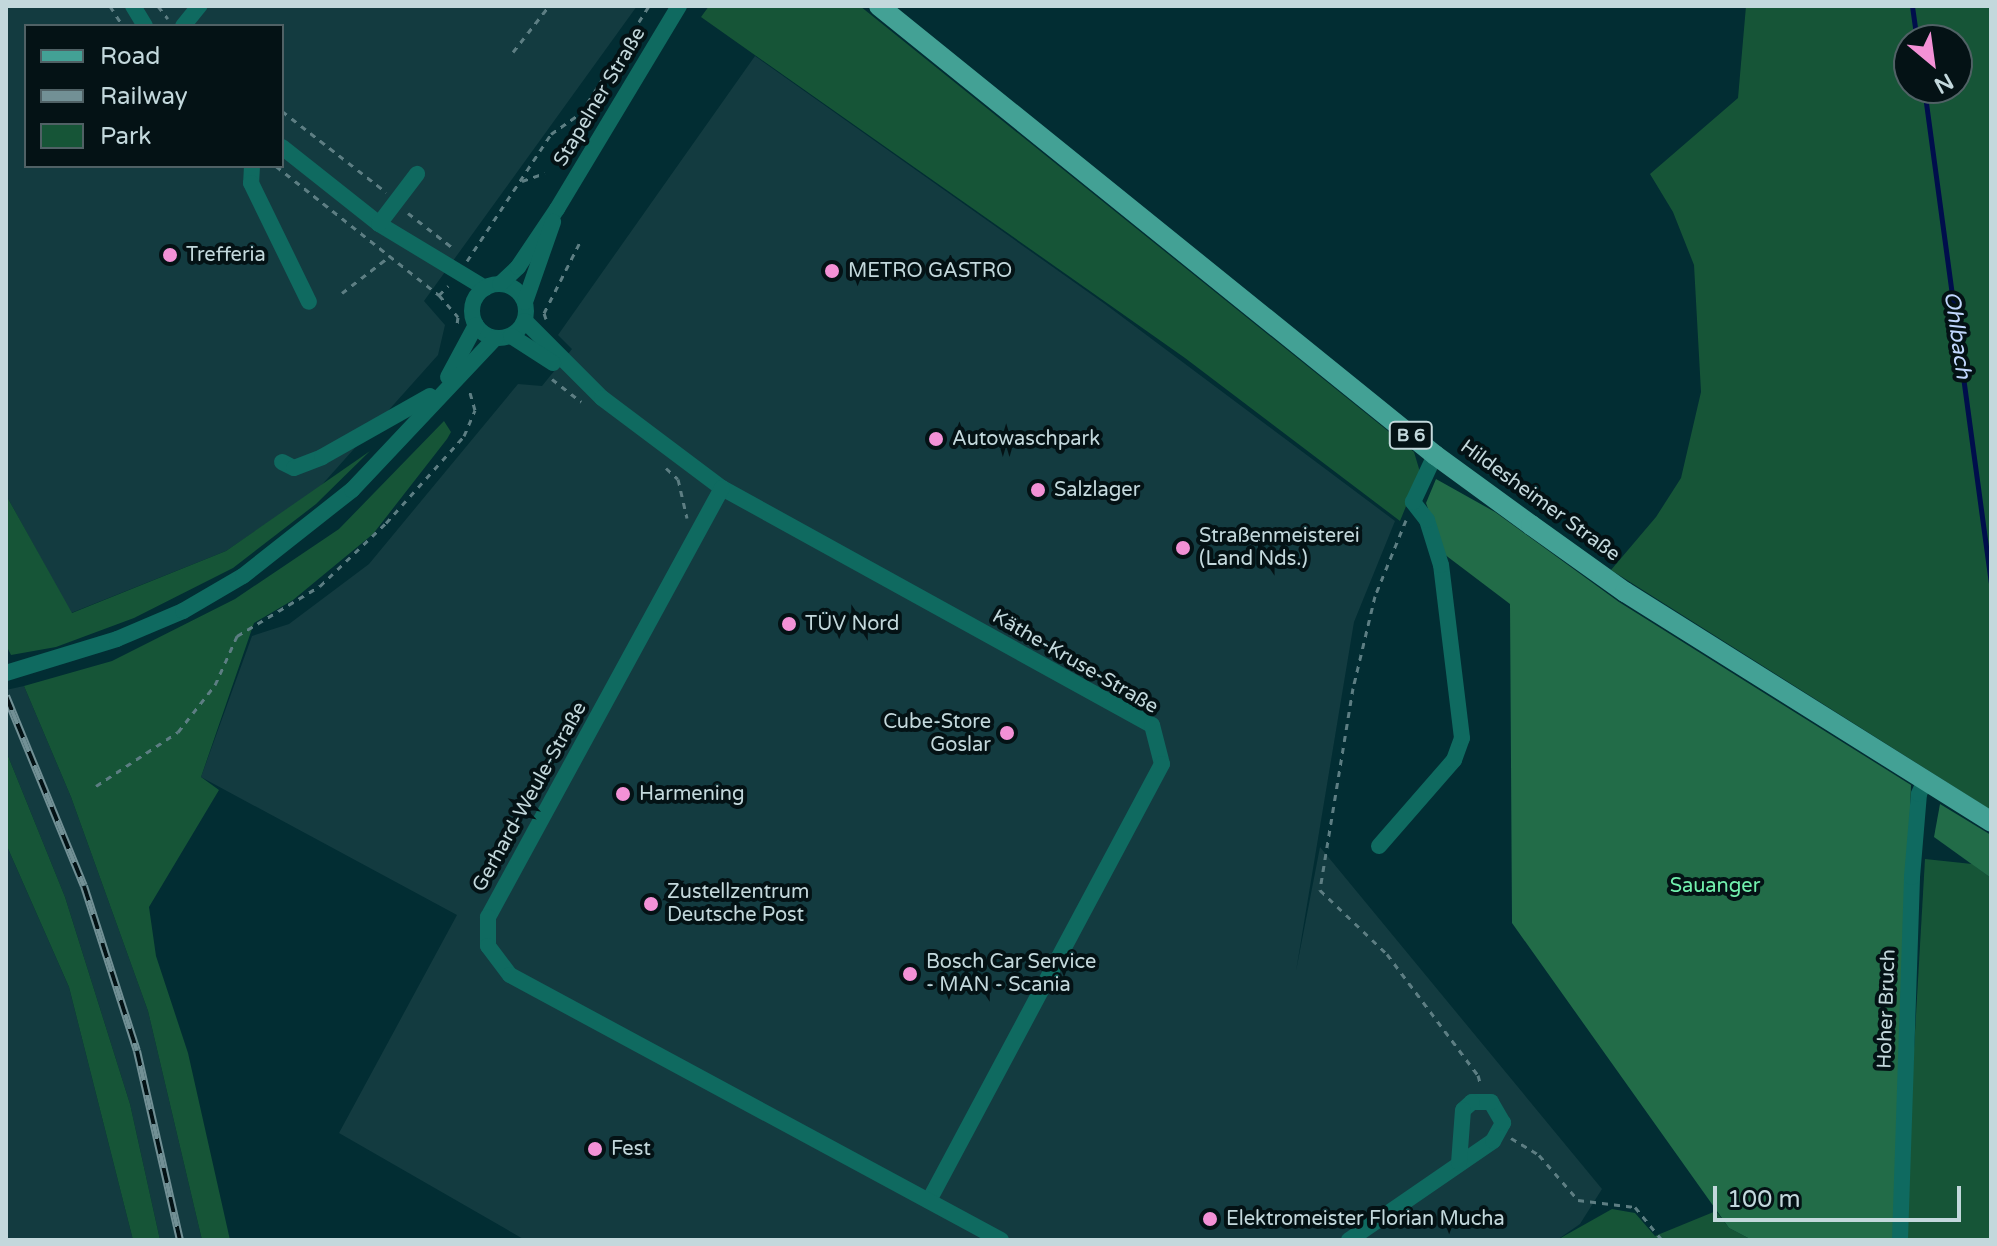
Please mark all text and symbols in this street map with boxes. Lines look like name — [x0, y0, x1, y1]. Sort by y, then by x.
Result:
street label: Stapelner Straße — [549, 23, 651, 171]
legend — [24, 24, 284, 168]
north arrow — [1893, 24, 1973, 104]
text: Road — [100, 42, 160, 71]
text: N — [1930, 68, 1958, 99]
text: Railway — [100, 82, 188, 111]
text: Park — [100, 122, 151, 151]
place label: Trefferia — [186, 243, 266, 267]
marker: Trefferia — [161, 246, 179, 264]
place label: METRO GASTRO — [848, 259, 1012, 283]
marker: METRO GASTRO — [823, 262, 841, 280]
water label: Ohlbach — [1938, 290, 1976, 380]
road number: B 6 — [1387, 421, 1435, 449]
place label: Autowaschpark — [952, 427, 1100, 451]
marker: Autowaschpark — [927, 430, 945, 448]
street label: Hildesheimer Straße — [1456, 435, 1624, 567]
place label: Salzlager — [1054, 478, 1140, 502]
marker: Salzlager — [1029, 481, 1047, 499]
place label: Straßenmeisterei (Land Nds.) — [1199, 524, 1360, 571]
marker: Straßenmeisterei (Land Nds.) — [1174, 539, 1192, 557]
street label: Käthe-Kruse-Straße — [988, 605, 1162, 719]
place label: TÜV Nord — [805, 612, 899, 636]
marker: TÜV Nord — [780, 615, 798, 633]
street label: Gerhard-Weule-Straße — [468, 698, 592, 896]
place label: Cube-Store Goslar — [883, 710, 991, 757]
marker: Cube-Store Goslar — [998, 724, 1016, 742]
place label: Harmening — [639, 782, 745, 806]
marker: Harmening — [614, 785, 632, 803]
park label: Sauanger — [1670, 874, 1760, 898]
place label: Zustellzentrum Deutsche Post — [667, 880, 809, 927]
marker: Zustellzentrum Deutsche Post — [642, 895, 660, 913]
street label: Hoher Bruch — [1873, 949, 1901, 1069]
place label: Bosch Car Service - MAN - Scania — [926, 950, 1096, 997]
marker: Bosch Car Service - MAN - Scania — [901, 965, 919, 983]
place label: Fest — [611, 1137, 651, 1161]
marker: Fest — [586, 1140, 604, 1158]
scale bar — [1717, 1170, 1965, 1220]
text: 100 m — [1727, 1185, 1801, 1214]
place label: Elektromeister Florian Mucha — [1226, 1207, 1505, 1231]
marker: Elektromeister Florian Mucha — [1201, 1210, 1219, 1228]

